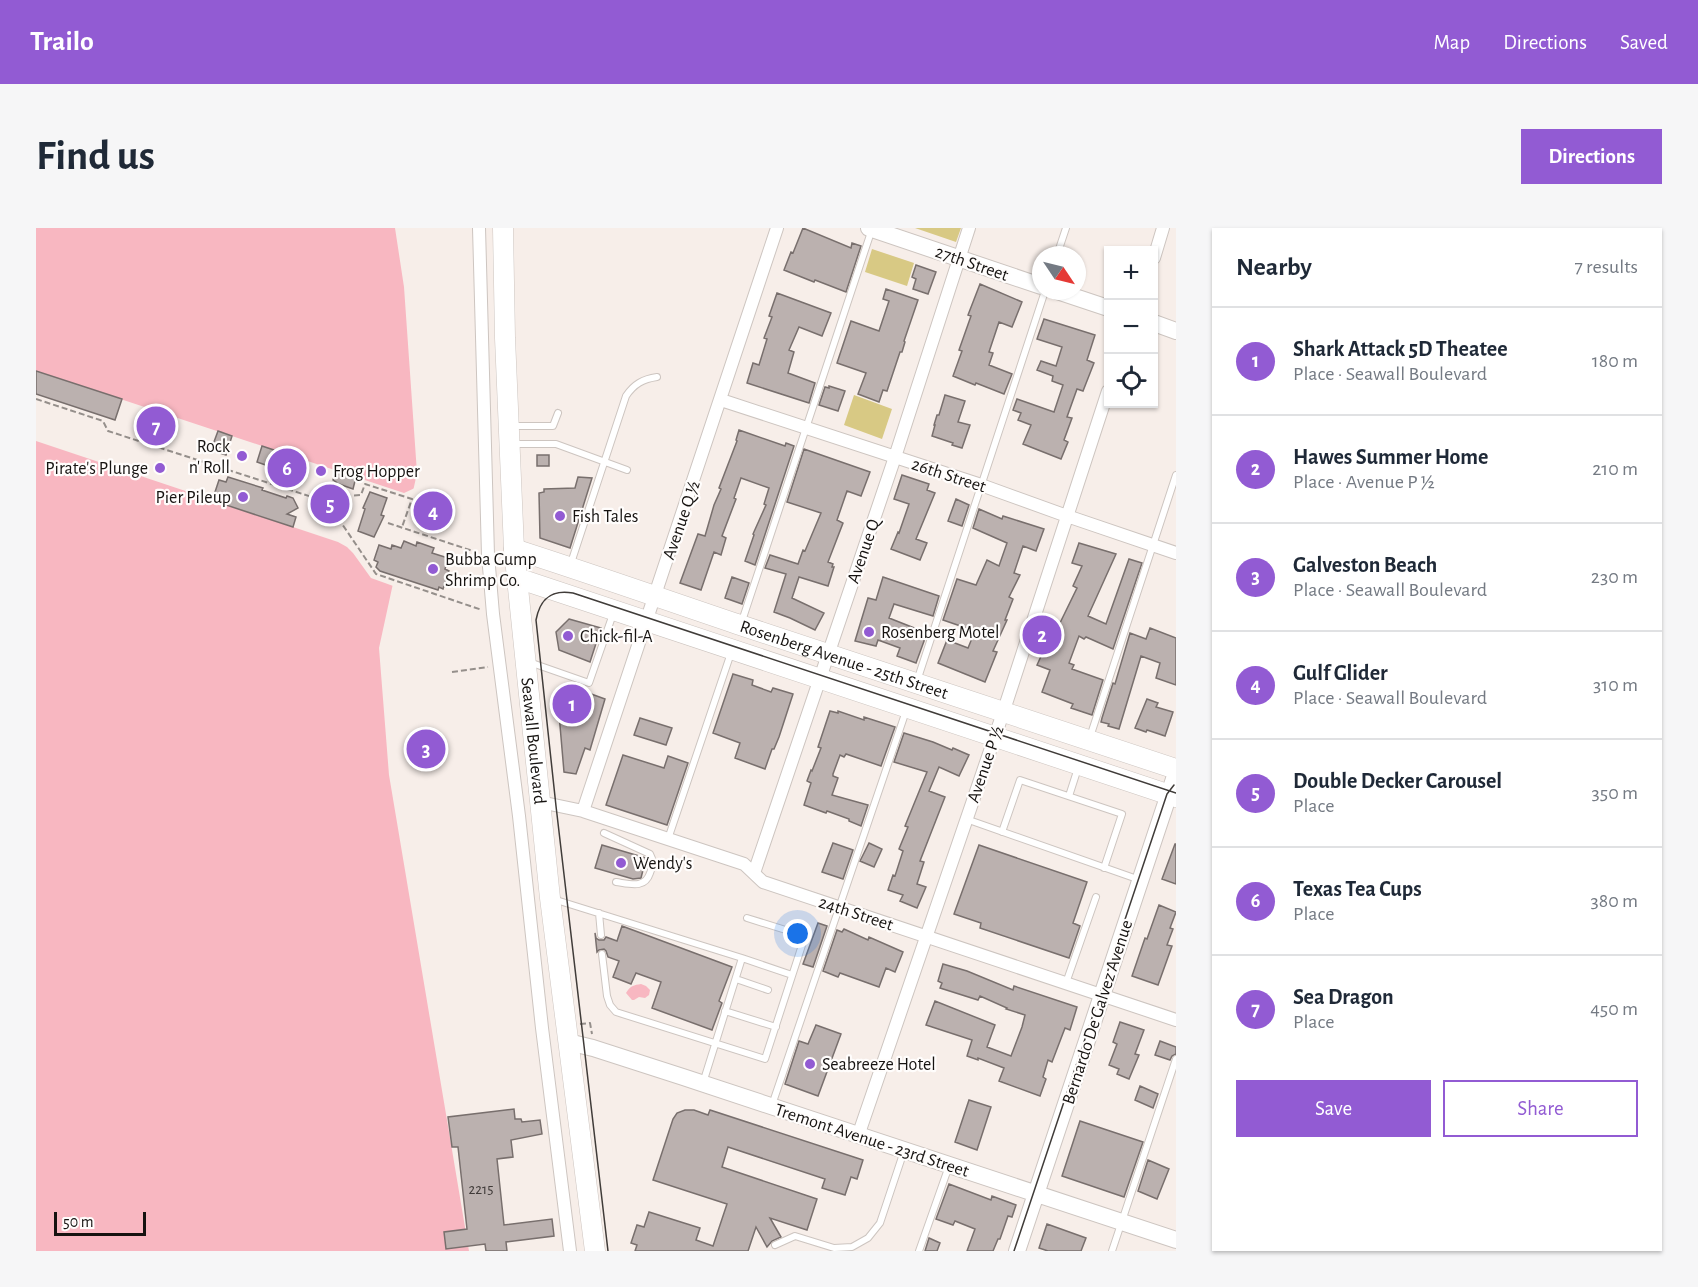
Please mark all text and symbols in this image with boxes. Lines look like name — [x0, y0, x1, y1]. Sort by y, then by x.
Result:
text: Trailo — [30, 28, 94, 56]
text: Map — [1434, 32, 1470, 53]
text: Directions — [1503, 32, 1587, 53]
text: Saved — [1620, 32, 1668, 53]
button: Directions — [1521, 129, 1662, 184]
text: Find us — [36, 135, 155, 177]
street label: 27th Street — [933, 243, 1011, 285]
north arrow — [1032, 246, 1086, 300]
map controls — [1104, 246, 1158, 408]
button: + — [1104, 246, 1158, 300]
text: Nearby — [1236, 254, 1312, 280]
text: 7 results — [1574, 257, 1638, 277]
button: − — [1104, 300, 1158, 354]
text: Shark Attack 5D Theatee — [1293, 338, 1508, 360]
text: 1 — [1252, 351, 1259, 371]
text: 180 m — [1592, 351, 1638, 371]
button: locate — [1104, 354, 1158, 408]
text: Place · Seawall Boulevard — [1293, 364, 1487, 384]
pin: 7 — [136, 404, 176, 448]
place label: Rock n' Roll — [189, 438, 231, 477]
pin: 6 — [268, 446, 306, 490]
text: Hawes Summer Home — [1293, 446, 1488, 468]
marker: Rock n' Roll — [235, 449, 249, 463]
street label: 26th Street — [909, 455, 988, 497]
text: 2 — [1251, 459, 1260, 479]
text: 210 m — [1592, 459, 1638, 479]
place label: Pirate's Plunge — [45, 460, 148, 478]
marker: Pirate's Plunge — [153, 461, 167, 475]
place label: Frog Hopper — [333, 463, 420, 481]
marker: Frog Hopper — [314, 464, 328, 478]
text: Place · Avenue P ½ — [1293, 472, 1435, 492]
street label: Avenue Q ½ — [660, 479, 704, 562]
pin: 5 — [310, 482, 350, 526]
pin: 4 — [414, 488, 452, 534]
place label: Pier Pileup — [155, 489, 231, 507]
marker: Pier Pileup — [236, 490, 250, 504]
place label: Fish Tales — [572, 508, 639, 526]
marker: Fish Tales — [553, 509, 567, 523]
street label: Avenue Q — [845, 514, 884, 586]
place label: Bubba Gump Shrimp Co. — [445, 551, 537, 590]
text: Galveston Beach — [1293, 554, 1437, 576]
marker: Bubba Gump Shrimp Co. — [426, 562, 440, 576]
text: 3 — [1251, 567, 1260, 587]
text: 230 m — [1591, 567, 1638, 587]
text: Place · Seawall Boulevard — [1293, 580, 1487, 600]
pin: 2 — [1022, 612, 1062, 658]
street label: Rosenberg Avenue - 25th Street — [737, 618, 950, 703]
place label: Rosenberg Motel — [881, 624, 999, 642]
marker: Rosenberg Motel — [862, 625, 876, 639]
place label: Chick-fil-A — [580, 628, 653, 646]
marker: Chick-fil-A — [561, 629, 575, 643]
text: Gulf Glider — [1293, 662, 1388, 684]
text: 4 — [1250, 675, 1261, 695]
text: 310 m — [1593, 675, 1638, 695]
street label: Seawall Boulevard — [517, 677, 548, 805]
pin: 1 — [552, 682, 592, 726]
text: Place · Seawall Boulevard — [1293, 688, 1487, 708]
street label: Avenue P ½ — [964, 724, 1007, 805]
pin: 3 — [406, 726, 446, 772]
text: Double Decker Carousel — [1293, 770, 1502, 792]
text: 5 — [1251, 783, 1260, 803]
text: 350 m — [1592, 783, 1638, 803]
text: Place — [1293, 796, 1334, 816]
place label: Wendy's — [633, 855, 693, 873]
marker: Wendy's — [614, 856, 628, 870]
text: Texas Tea Cups — [1293, 878, 1422, 900]
text: 6 — [1251, 891, 1260, 911]
text: 380 m — [1590, 891, 1638, 911]
street label: 24th Street — [816, 893, 895, 935]
text: Place — [1293, 904, 1334, 924]
street label: Bernardo De Galvez Avenue — [1060, 918, 1136, 1107]
your location — [783, 919, 812, 948]
text: Sea Dragon — [1293, 986, 1394, 1008]
text: 7 — [1251, 999, 1260, 1019]
text: 450 m — [1590, 999, 1638, 1019]
text: Place — [1293, 1012, 1334, 1032]
place label: Seabreeze Hotel — [822, 1056, 936, 1074]
marker: Seabreeze Hotel — [803, 1057, 817, 1071]
button: Save — [1236, 1080, 1431, 1137]
button: Share — [1443, 1080, 1638, 1137]
street label: Tremont Avenue - 23rd Street — [772, 1101, 971, 1181]
house number: 2215 — [468, 1182, 494, 1197]
scale bar — [54, 1209, 146, 1236]
text: 50 m — [63, 1214, 94, 1230]

